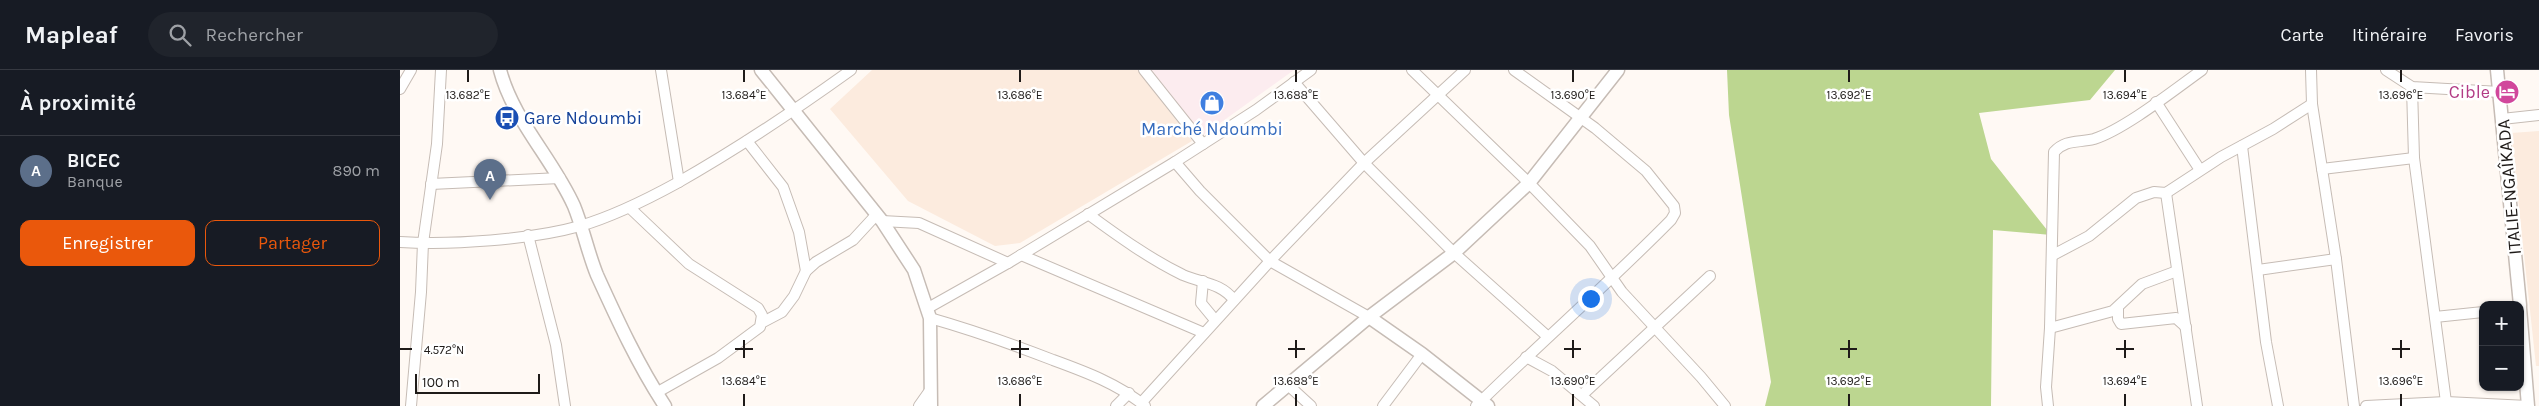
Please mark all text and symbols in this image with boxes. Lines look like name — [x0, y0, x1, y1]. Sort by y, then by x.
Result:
search box — [148, 12, 498, 57]
text: Mapleaf — [25, 21, 118, 49]
icon: search — [166, 21, 194, 49]
text: Rechercher — [206, 24, 303, 46]
text: Carte — [2281, 24, 2324, 46]
text: Itinéraire — [2352, 24, 2427, 46]
text: Favoris — [2455, 24, 2514, 46]
hotel icon: Cible — [2494, 79, 2520, 105]
place label: Cible — [2449, 81, 2490, 103]
text: 13.682°E — [445, 88, 491, 102]
text: 13.684°E — [722, 88, 766, 102]
text: 13.686°E — [997, 88, 1043, 102]
text: 13.688°E — [1273, 88, 1319, 102]
text: 13.690°E — [1551, 88, 1595, 102]
text: 13.692°E — [1827, 88, 1871, 102]
text: 13.694°E — [2103, 88, 2147, 102]
text: 13.696°E — [2379, 88, 2423, 102]
shop icon: Marché Ndoumbi — [1199, 90, 1225, 116]
text: À proximité — [20, 91, 136, 115]
bus stop icon: Gare Ndoumbi — [494, 105, 520, 131]
place label: Gare Ndoumbi — [524, 107, 642, 129]
place label: Marché Ndoumbi — [1141, 118, 1283, 140]
street label: ITALIE-NGAÎKADA — [2492, 118, 2526, 256]
text: BICEC — [67, 150, 120, 172]
pin: A — [474, 159, 506, 200]
text: A — [31, 161, 41, 180]
text: 890 m — [333, 161, 380, 180]
text: Banque — [67, 172, 123, 191]
button: Enregistrer — [20, 220, 195, 266]
button: Partager — [205, 220, 380, 266]
your location — [1578, 286, 1604, 312]
map controls — [2479, 301, 2524, 391]
button: + — [2479, 301, 2524, 346]
text: 4.572°N — [424, 343, 464, 357]
button: − — [2479, 346, 2524, 391]
scale bar — [415, 371, 540, 394]
text: 100 m — [422, 374, 460, 391]
text: 13.684°E — [722, 374, 766, 388]
text: 13.686°E — [997, 374, 1043, 388]
text: 13.688°E — [1273, 374, 1319, 388]
text: 13.690°E — [1551, 374, 1595, 388]
text: 13.692°E — [1827, 374, 1871, 388]
text: 13.694°E — [2103, 374, 2147, 388]
text: 13.696°E — [2379, 374, 2423, 388]

